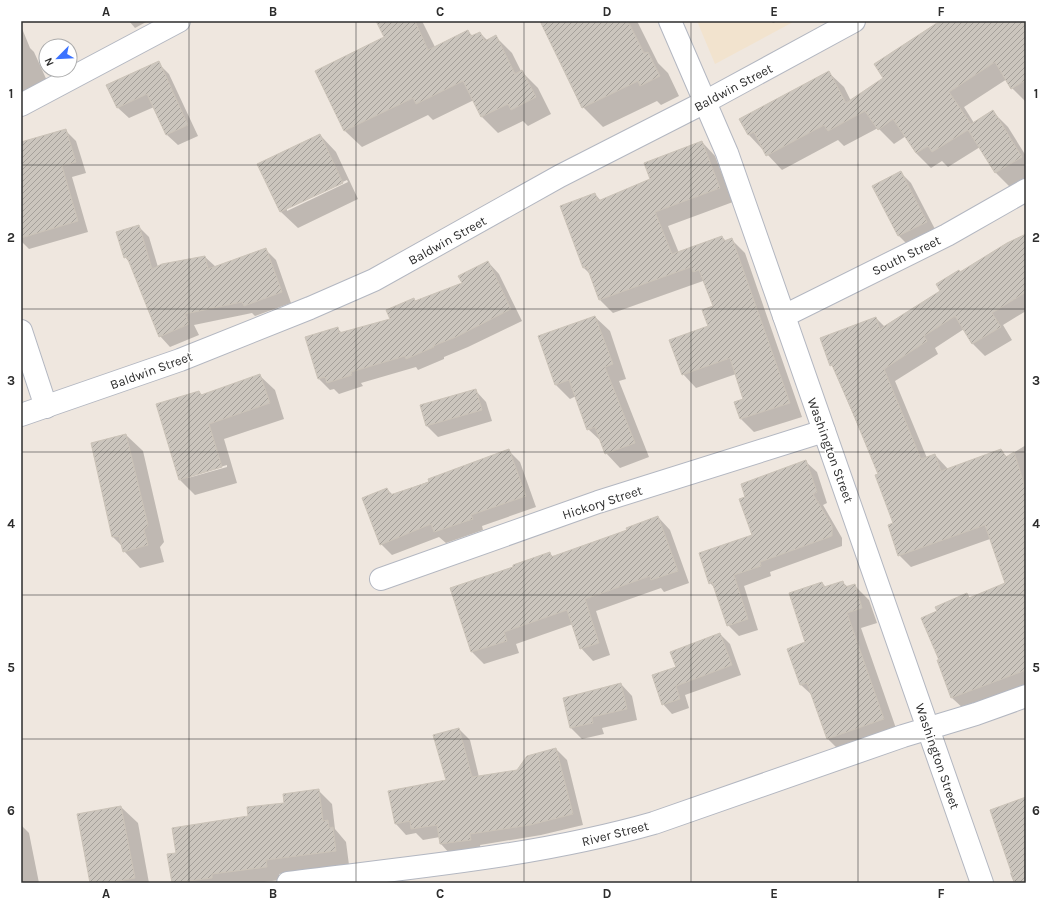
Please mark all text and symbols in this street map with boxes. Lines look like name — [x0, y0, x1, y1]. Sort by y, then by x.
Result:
text: A — [102, 4, 110, 19]
text: B — [269, 4, 277, 19]
text: C — [436, 4, 444, 19]
text: D — [603, 4, 612, 19]
text: E — [770, 4, 778, 19]
text: F — [937, 4, 945, 19]
north arrow — [38, 38, 78, 78]
text: N — [42, 56, 57, 68]
street label: Baldwin Street — [692, 60, 775, 114]
text: 1 — [9, 86, 13, 101]
text: 1 — [1034, 86, 1038, 101]
street label: Baldwin Street — [406, 213, 489, 268]
text: 2 — [7, 230, 15, 245]
text: 2 — [1032, 230, 1040, 245]
street label: South Street — [870, 232, 943, 278]
street label: Baldwin Street — [108, 349, 194, 392]
text: 3 — [7, 373, 15, 388]
text: 3 — [1032, 373, 1040, 388]
street label: Washington Street — [805, 396, 857, 505]
street label: Hickory Street — [560, 482, 644, 522]
text: 4 — [7, 516, 15, 531]
text: 4 — [1032, 516, 1040, 531]
text: 5 — [7, 660, 15, 675]
text: 5 — [1032, 660, 1040, 675]
street label: Washington Street — [912, 701, 963, 811]
text: 6 — [7, 803, 15, 818]
text: 6 — [1032, 803, 1040, 818]
street label: River Street — [580, 818, 650, 849]
text: A — [102, 886, 110, 901]
text: B — [269, 886, 277, 901]
text: C — [436, 886, 444, 901]
text: D — [603, 886, 612, 901]
text: E — [770, 886, 778, 901]
text: F — [937, 886, 945, 901]

